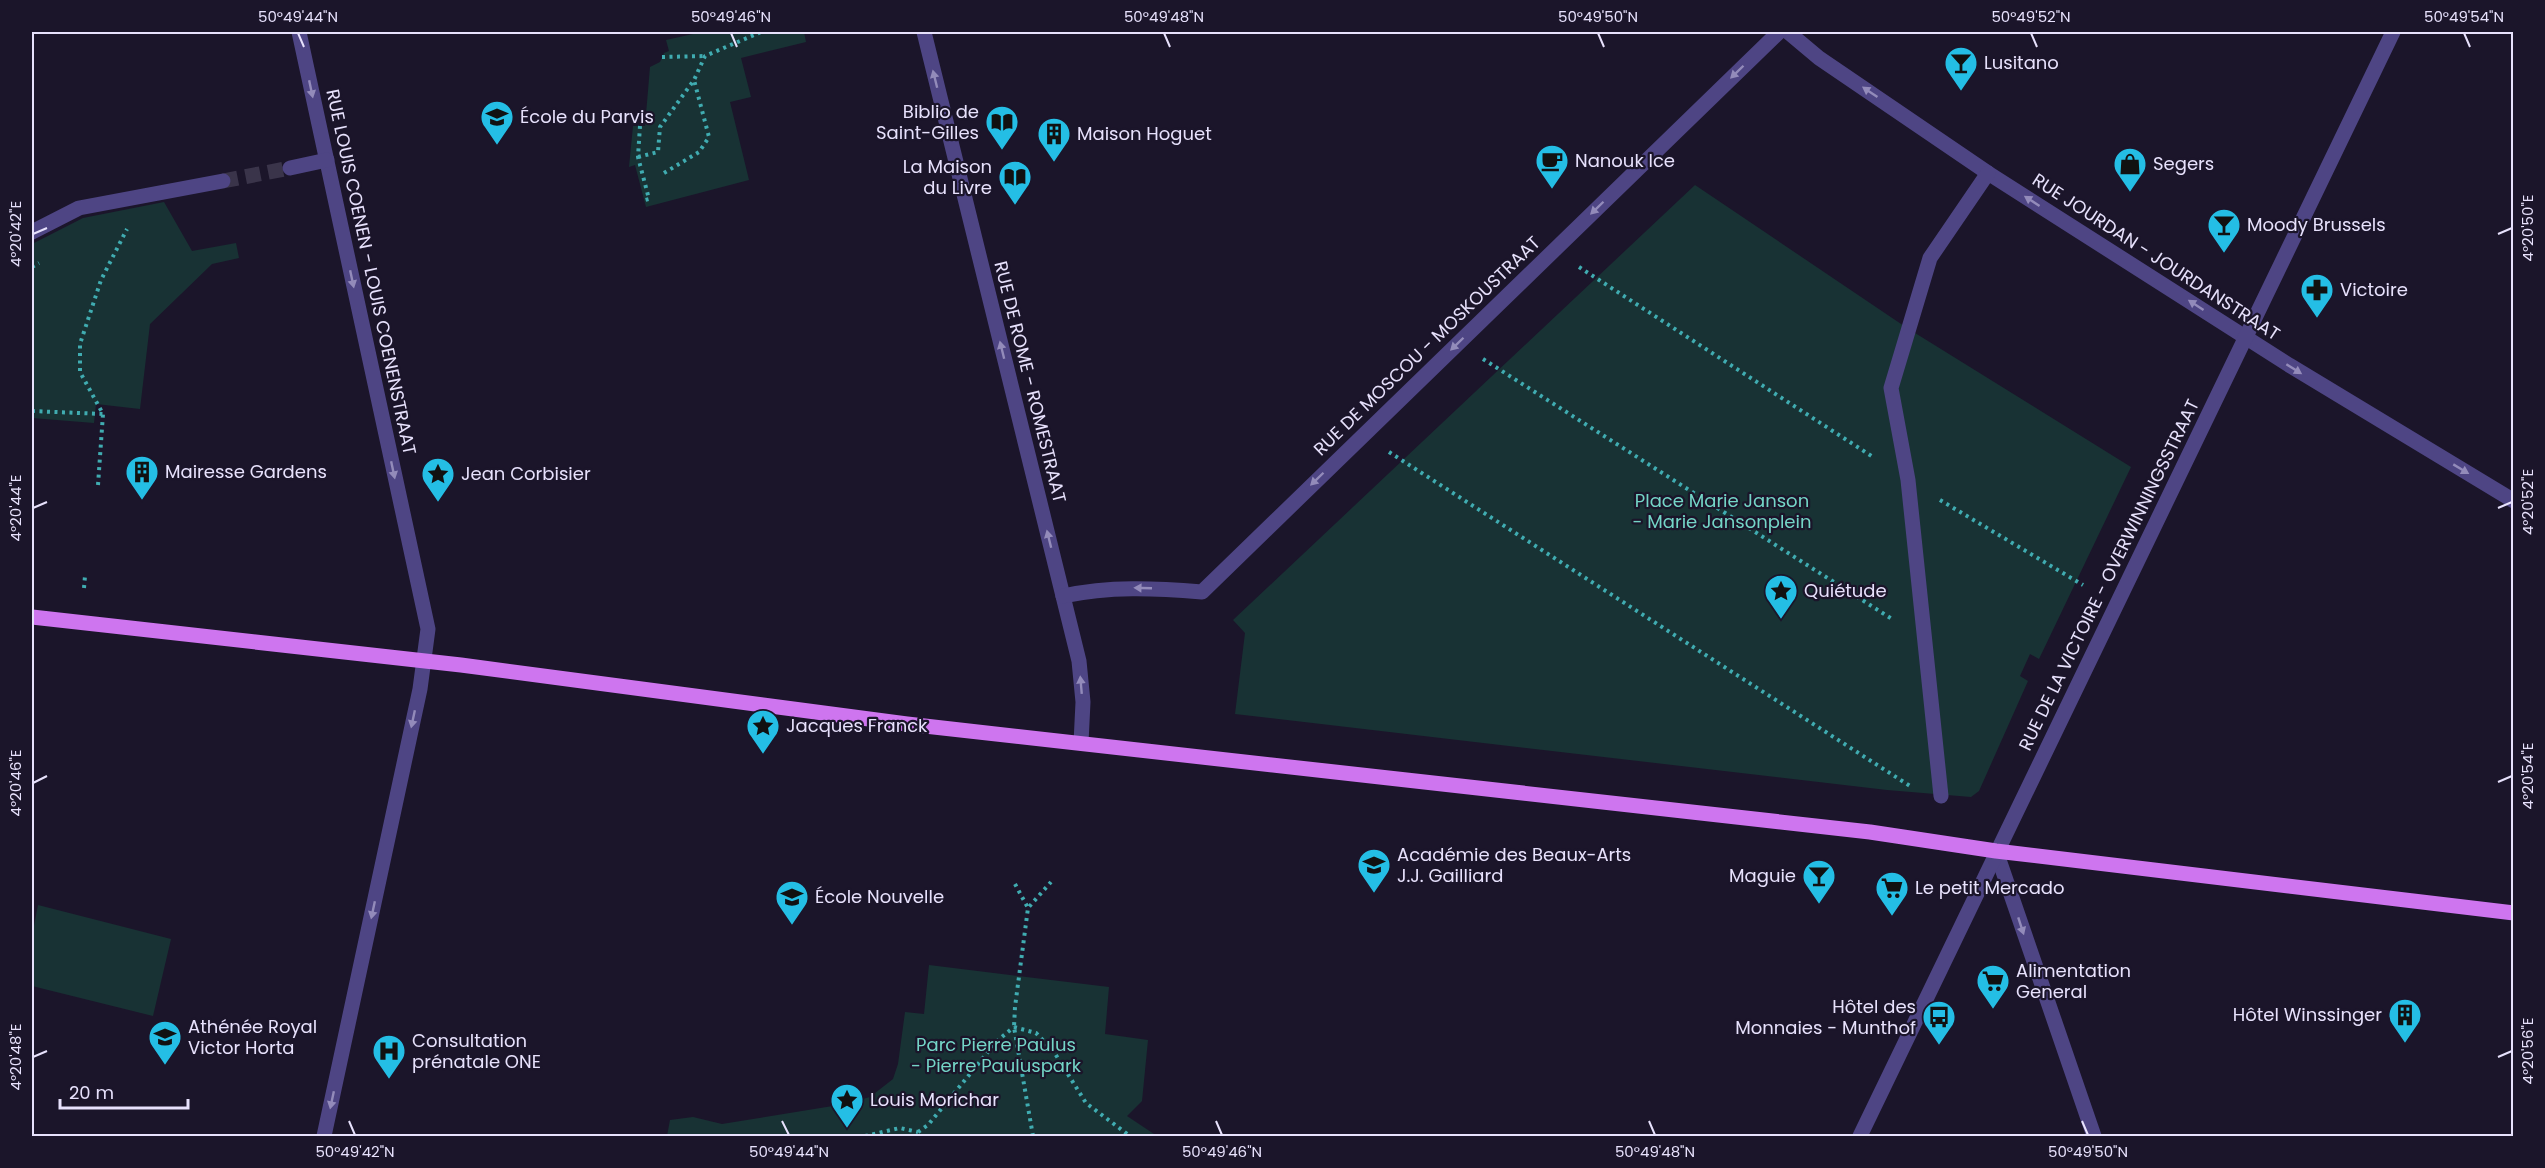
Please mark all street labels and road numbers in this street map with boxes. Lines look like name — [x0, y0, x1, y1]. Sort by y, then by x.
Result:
street label: RUE LOUIS COENEN - LOUIS COENENSTRAAT — [320, 87, 423, 457]
street label: RUE JOURDAN - JOURDANSTRAAT — [2028, 167, 2285, 346]
street label: RUE DE MOSCOU - MOSKOUSTRAAT — [1308, 230, 1546, 461]
street label: RUE DE ROME - ROMESTRAAT — [988, 258, 1073, 506]
street label: RUE DE LA VICTOIRE - OVERWINNINGSSTRAAT — [2012, 395, 2205, 755]

